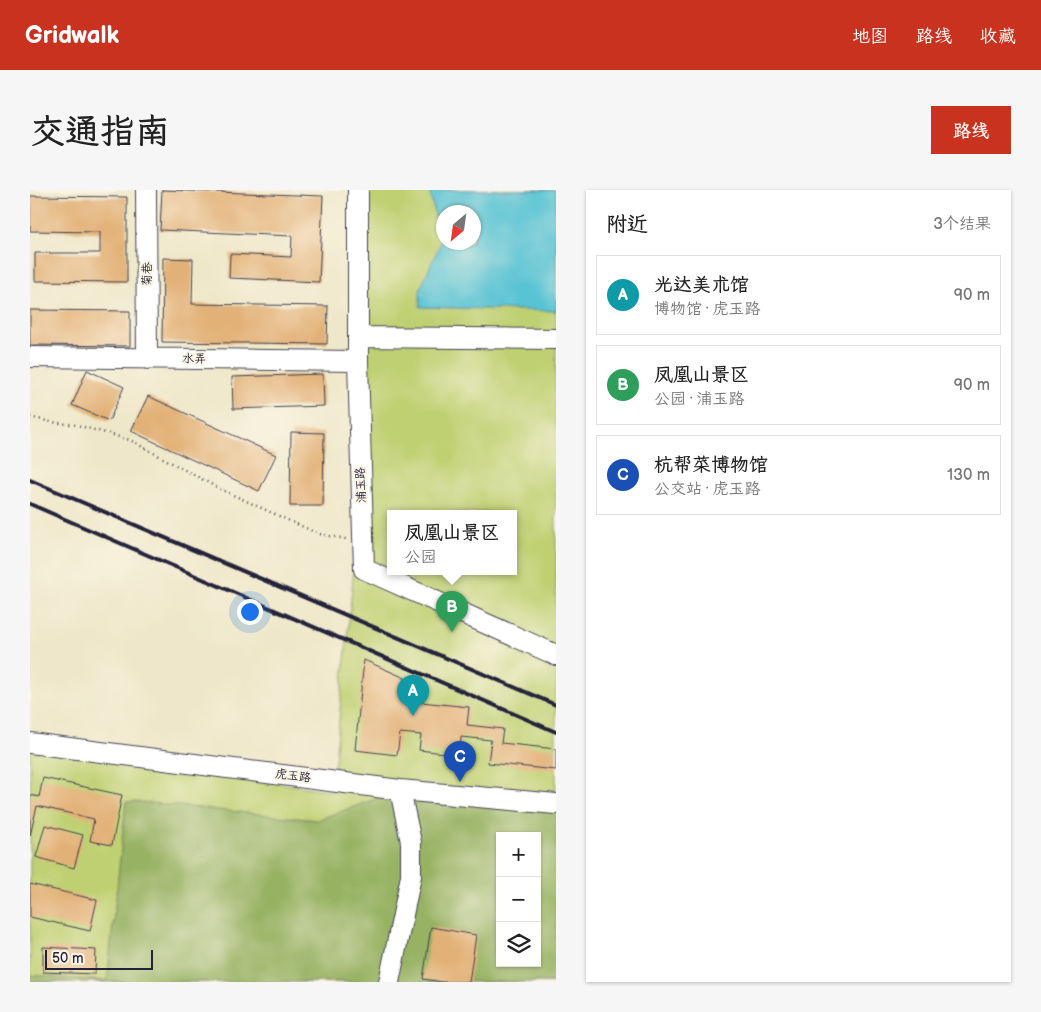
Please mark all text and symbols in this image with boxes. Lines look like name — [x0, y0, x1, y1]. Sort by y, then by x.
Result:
text: Gridwalk — [25, 21, 119, 50]
text: 地图 — [852, 26, 888, 47]
text: 路线 — [916, 26, 952, 47]
text: 收藏 — [980, 26, 1016, 47]
button: 路线 — [931, 106, 1011, 154]
text: 交通指南 — [30, 111, 170, 154]
north arrow — [436, 205, 481, 250]
text: 附近 — [606, 212, 648, 237]
text: 3个结果 — [933, 215, 991, 234]
street label: 菊巷 — [140, 262, 155, 286]
text: 光达美术馆 — [654, 274, 749, 297]
text: A — [618, 286, 628, 305]
text: 90 m — [954, 286, 990, 305]
text: 博物馆 · 虎玉路 — [654, 300, 760, 319]
street label: 水弄 — [182, 351, 206, 367]
text: 凤凰山景区 — [654, 364, 749, 387]
text: B — [617, 376, 629, 395]
text: 90 m — [954, 376, 990, 395]
text: 公园 · 浦玉路 — [654, 390, 744, 409]
text: 杭帮菜博物馆 — [654, 454, 768, 477]
text: C — [617, 466, 629, 485]
text: 130 m — [947, 466, 990, 485]
street label: 浦玉路 — [353, 467, 369, 503]
text: 公交站 · 虎玉路 — [654, 480, 760, 499]
popup — [387, 510, 517, 575]
text: 凤凰山景区 — [404, 522, 500, 545]
text: 公园 — [404, 548, 437, 567]
pin: B — [436, 591, 468, 632]
your location — [237, 599, 263, 625]
pin: A — [397, 675, 429, 716]
pin: C — [444, 741, 476, 782]
street label: 虎玉路 — [274, 766, 312, 786]
map controls — [496, 832, 541, 967]
button: + — [496, 832, 541, 877]
button: − — [496, 877, 541, 922]
button: layers — [496, 922, 541, 967]
scale bar — [45, 947, 152, 970]
text: 50 m — [52, 950, 84, 967]

